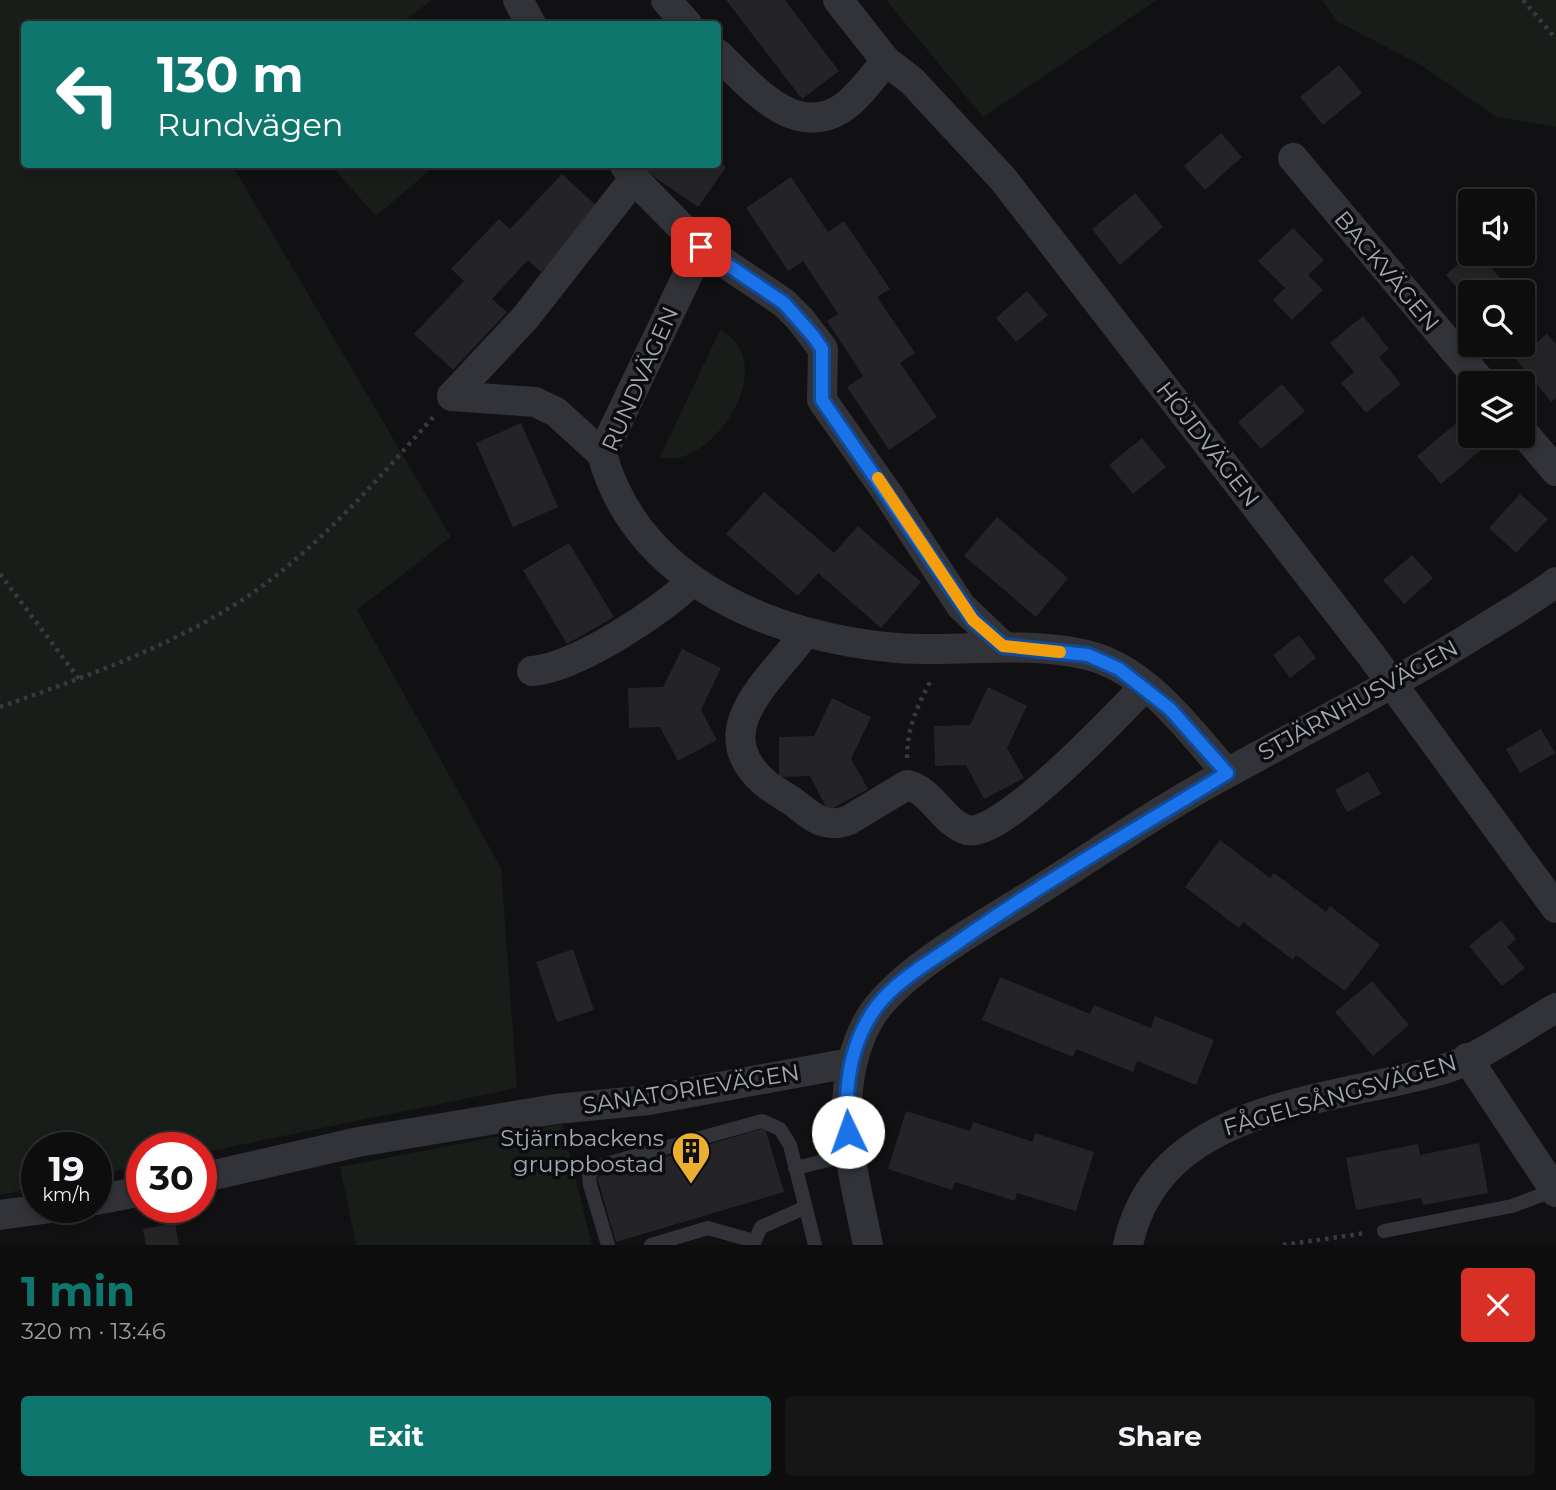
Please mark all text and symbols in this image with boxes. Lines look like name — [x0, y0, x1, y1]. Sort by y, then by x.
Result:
text: 130 m — [157, 45, 304, 104]
icon: left — [42, 49, 133, 140]
text: Rundvägen — [157, 105, 343, 144]
map controls — [1458, 189, 1535, 448]
button: sound — [1458, 189, 1535, 266]
street label: BACKVÄGEN — [1329, 205, 1445, 337]
pin — [671, 217, 731, 277]
icon: arrive — [682, 228, 720, 266]
button: search — [1458, 280, 1535, 357]
street label: RUNDVÄGEN — [596, 302, 684, 456]
button: layers — [1458, 371, 1535, 448]
street label: HÖJDVÄGEN — [1150, 376, 1266, 512]
street label: STJÄRNHUSVÄGEN — [1253, 633, 1463, 767]
street label: FÅGELSÅNGSVÄGEN — [1220, 1048, 1460, 1142]
street label: SANATORIEVÄGEN — [580, 1058, 802, 1120]
position arrow — [811, 1095, 885, 1169]
place label: Stjärnbackens gruppbostad — [500, 1124, 664, 1178]
building icon: Stjärnbackens gruppbostad — [670, 1130, 712, 1185]
speed limit sign: 30 — [126, 1132, 217, 1223]
text: 19 — [48, 1147, 85, 1190]
text: km/h — [42, 1184, 91, 1206]
text: 1 min — [21, 1265, 135, 1317]
button: close — [1461, 1268, 1535, 1342]
text: 320 m · 13:46 — [21, 1317, 166, 1345]
button: Exit — [21, 1396, 771, 1476]
button: Share — [785, 1396, 1535, 1476]

